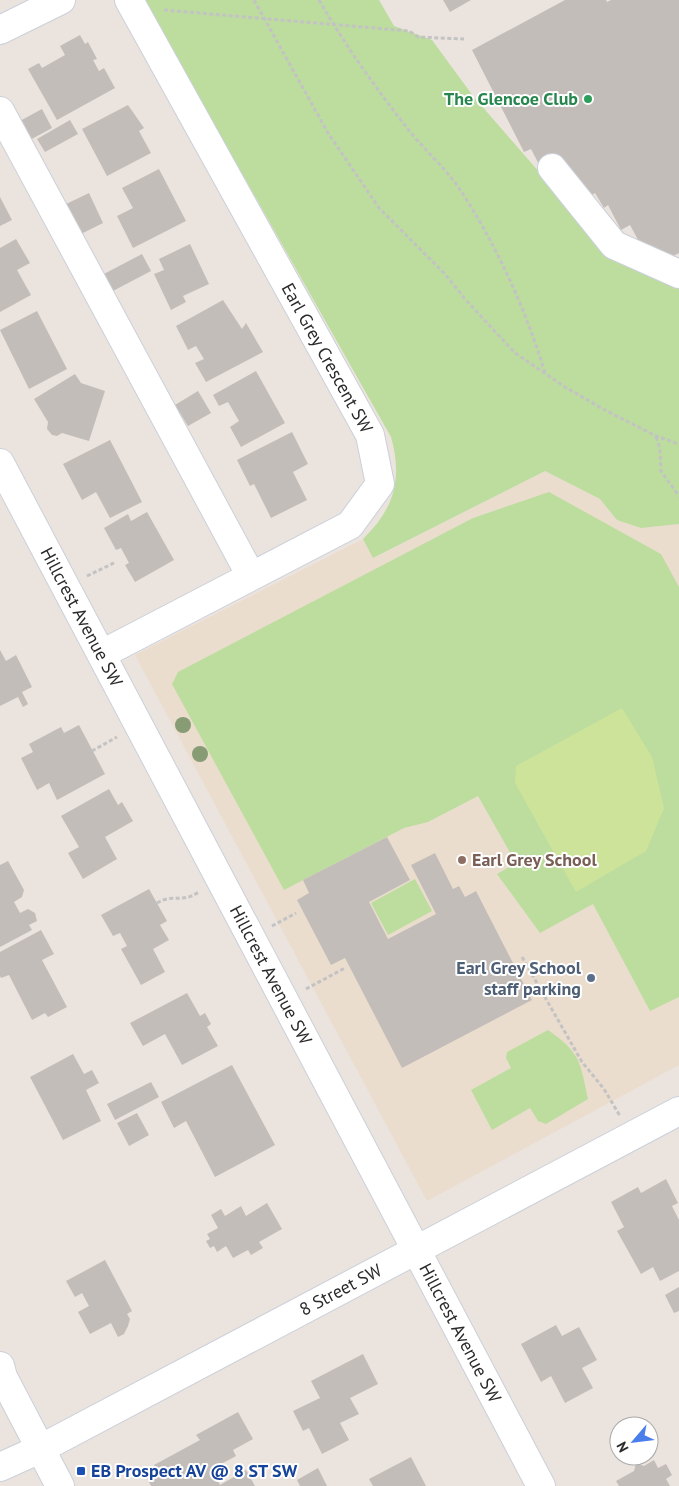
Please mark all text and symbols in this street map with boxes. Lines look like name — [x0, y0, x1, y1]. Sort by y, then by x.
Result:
place label: The Glencoe Club — [444, 87, 578, 110]
marker: The Glencoe Club — [582, 93, 594, 105]
street label: Earl Grey Crescent SW — [277, 279, 378, 437]
street label: Hillcrest Avenue SW — [36, 543, 128, 690]
place label: Earl Grey School — [472, 848, 597, 871]
marker: Earl Grey School — [456, 854, 468, 866]
street label: Hillcrest Avenue SW — [225, 901, 317, 1048]
place label: Earl Grey School staff parking — [456, 956, 582, 1000]
marker: Earl Grey School staff parking — [585, 972, 597, 984]
street label: 8 Street SW — [295, 1258, 386, 1321]
street label: Hillcrest Avenue SW — [414, 1259, 507, 1406]
north arrow — [609, 1416, 659, 1466]
text: N — [612, 1439, 633, 1455]
place label: EB Prospect AV @ 8 ST SW — [91, 1459, 298, 1482]
marker: EB Prospect AV @ 8 ST SW — [75, 1465, 87, 1477]

